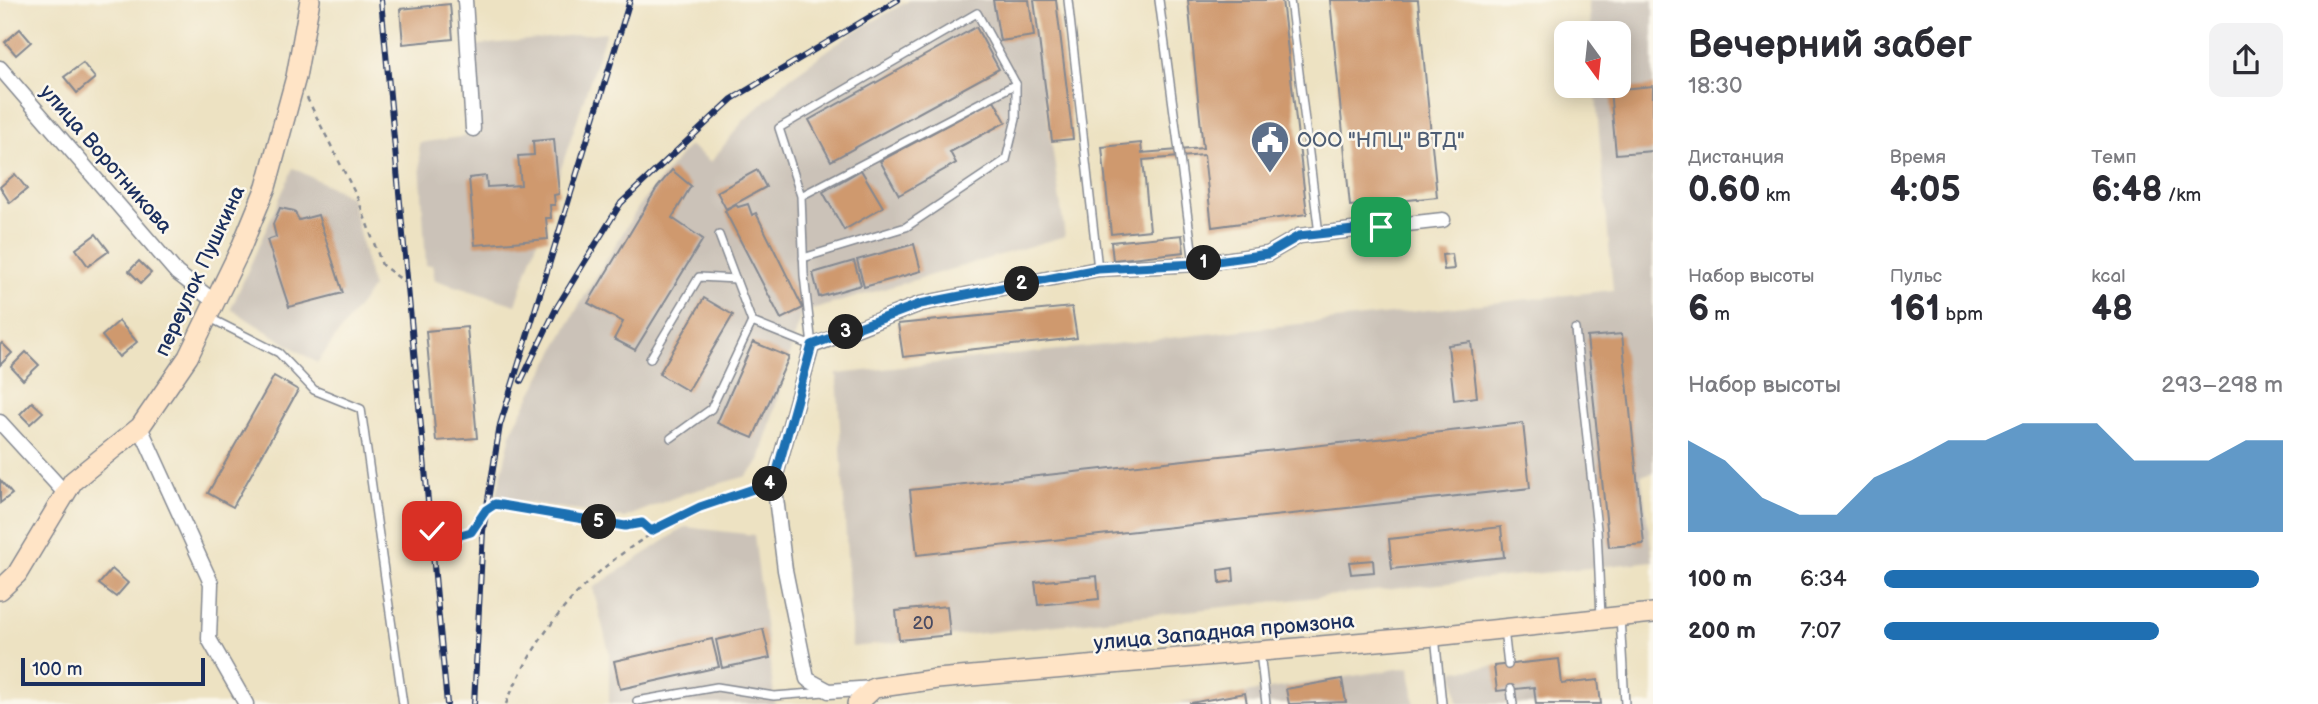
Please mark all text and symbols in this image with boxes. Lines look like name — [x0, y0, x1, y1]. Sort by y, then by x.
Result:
north arrow — [1554, 21, 1631, 98]
map controls — [1554, 21, 1631, 98]
text: Вечерний забег — [1688, 23, 1972, 68]
button: share — [2209, 23, 2283, 97]
text: 18:30 — [1688, 72, 1743, 100]
street label: улица Воротникова — [35, 79, 178, 239]
public building icon: ООО "НПЦ" ВТД" — [1249, 119, 1291, 174]
place label: ООО "НПЦ" ВТД" — [1297, 128, 1465, 153]
text: Дистанция — [1688, 146, 1784, 169]
text: Время — [1890, 146, 1946, 169]
text: Темп — [2091, 146, 2136, 169]
text: 0.60 — [1688, 169, 1761, 212]
text: 4:05 — [1890, 169, 1961, 212]
text: 6:48 — [2091, 169, 2163, 212]
street label: переулок Пушкина — [149, 181, 251, 360]
text: km — [1761, 184, 1791, 207]
text: /km — [2163, 184, 2201, 207]
pin — [1351, 197, 1411, 257]
icon: arrive — [1362, 208, 1400, 246]
pin: 1 — [1186, 246, 1222, 280]
text: 1 — [1200, 251, 1208, 274]
text: Набор высоты — [1688, 265, 1814, 288]
text: Пульс — [1890, 265, 1942, 288]
text: kcal — [2091, 265, 2125, 288]
pin: 2 — [1004, 266, 1040, 302]
text: 2 — [1016, 272, 1027, 295]
text: 6 — [1688, 288, 1709, 331]
text: 161 — [1890, 288, 1940, 331]
text: 48 — [2091, 288, 2133, 331]
text: m — [1709, 303, 1730, 326]
text: bpm — [1940, 303, 1983, 326]
pin: 3 — [828, 314, 864, 350]
text: 3 — [840, 320, 851, 343]
text: Набор высоты — [1688, 371, 1841, 399]
text: 293–298 m — [2161, 371, 2283, 399]
pin: 4 — [752, 466, 788, 502]
text: 4 — [764, 472, 775, 495]
pin — [402, 501, 462, 561]
pin: 5 — [582, 504, 616, 540]
text: 5 — [593, 510, 604, 533]
icon: check — [413, 512, 451, 550]
text: 100 m — [1688, 565, 1752, 593]
text: 6:34 — [1800, 565, 1847, 593]
street label: улица Западная промзона — [1093, 608, 1356, 656]
house number: 20 — [912, 613, 934, 634]
text: 200 m — [1688, 617, 1756, 645]
text: 7:07 — [1800, 617, 1841, 645]
scale bar — [21, 655, 205, 687]
text: 100 m — [32, 658, 83, 681]

